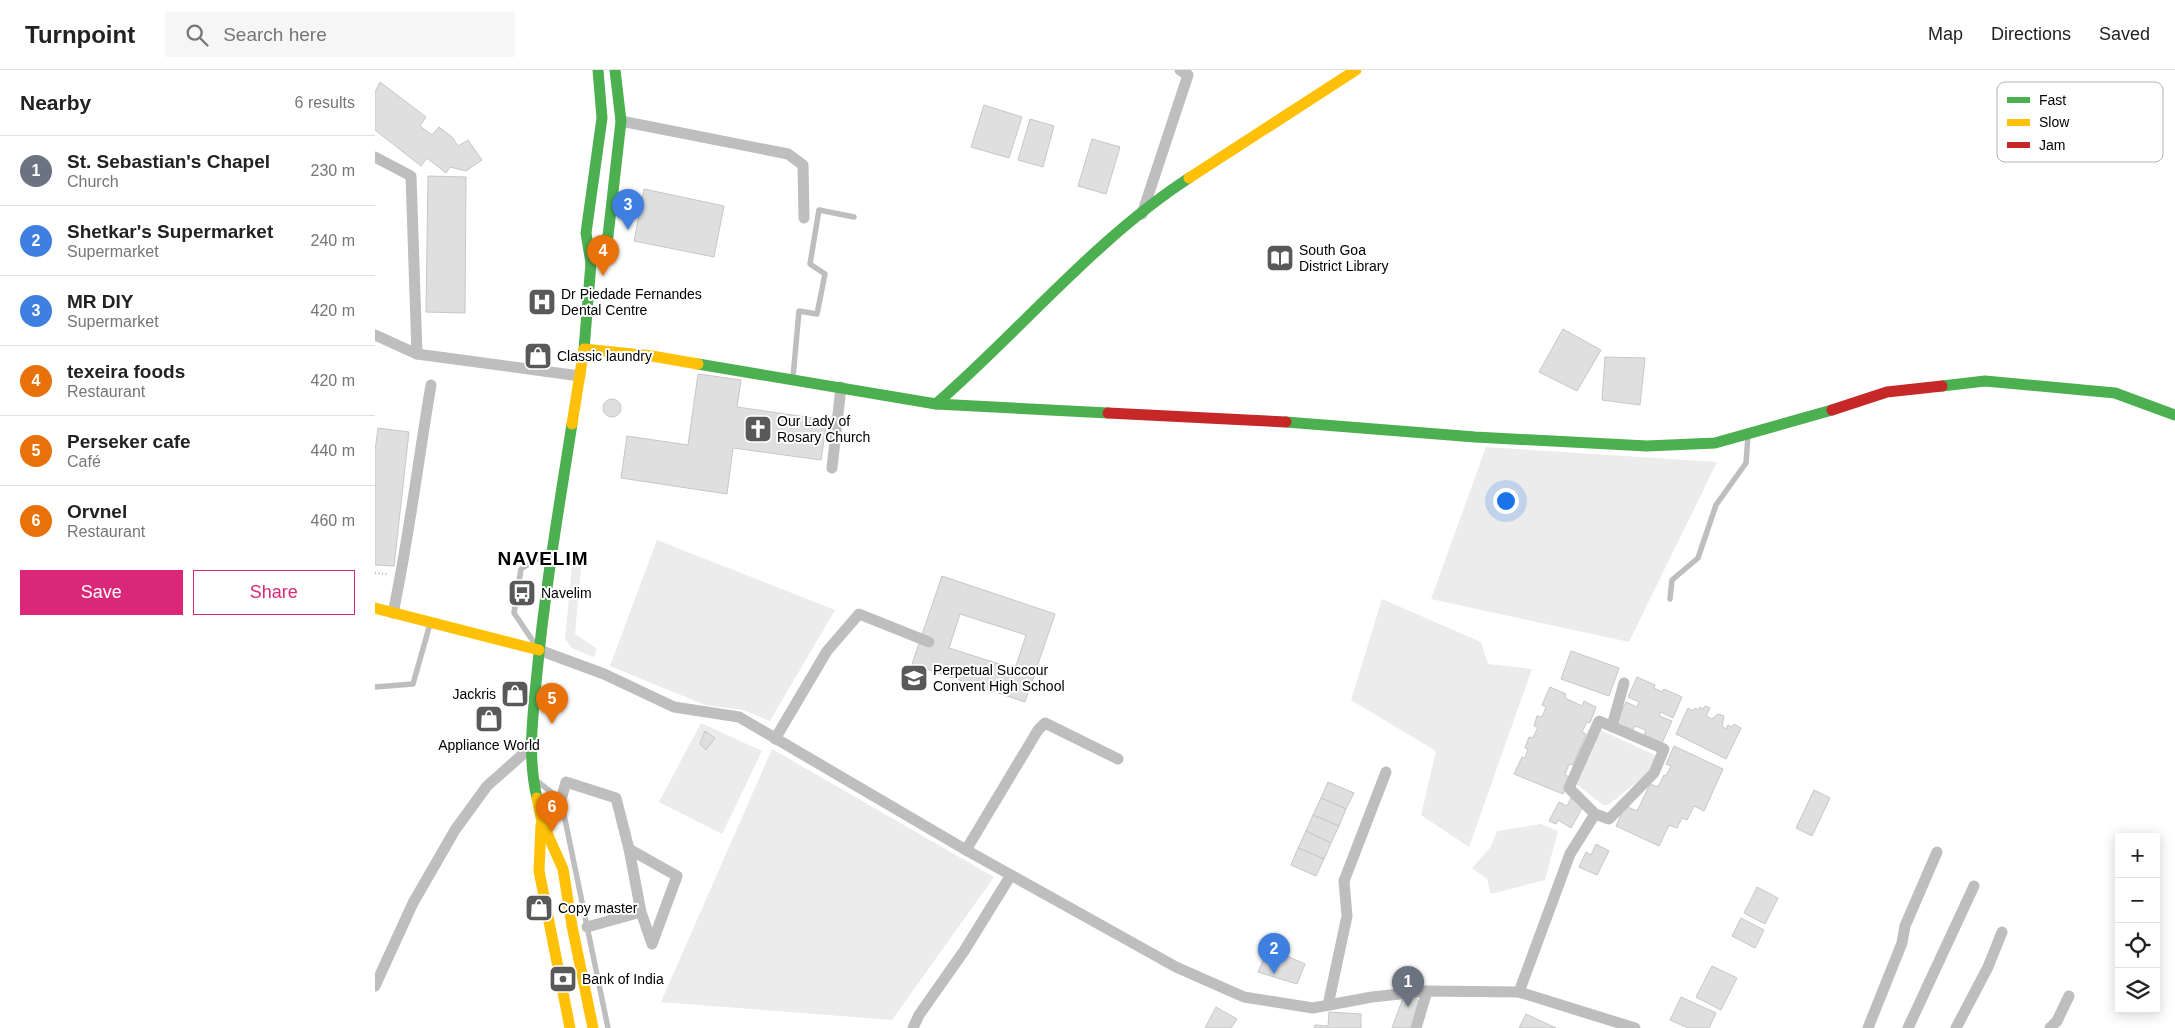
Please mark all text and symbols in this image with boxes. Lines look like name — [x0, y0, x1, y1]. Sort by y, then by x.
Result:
search box — [165, 12, 515, 57]
text: Turnpoint — [25, 21, 135, 48]
icon: search — [183, 21, 211, 49]
text: Search here — [223, 24, 327, 45]
text: Map — [1928, 24, 1963, 44]
text: Directions — [1991, 24, 2071, 44]
text: Saved — [2099, 24, 2150, 44]
legend — [1997, 82, 2163, 162]
text: Nearby — [20, 91, 91, 114]
text: Fast — [2039, 92, 2066, 108]
text: 6 results — [295, 94, 355, 111]
text: Slow — [2039, 114, 2070, 130]
text: Jam — [2039, 137, 2065, 153]
text: St. Sebastian's Chapel — [67, 151, 270, 172]
text: 1 — [32, 162, 40, 179]
text: 230 m — [311, 162, 355, 179]
text: Church — [67, 173, 119, 190]
pin: 3 — [612, 189, 644, 230]
text: Shetkar's Supermarket — [67, 221, 273, 242]
text: 2 — [32, 232, 40, 249]
text: 240 m — [311, 232, 355, 249]
pin: 4 — [587, 235, 619, 276]
place label: South Goa District Library — [1299, 242, 1388, 274]
text: Supermarket — [67, 243, 159, 260]
library icon: South Goa District Library — [1265, 243, 1295, 273]
place label: Dr Piedade Fernandes Dental Centre — [561, 286, 702, 318]
hospital icon: Dr Piedade Fernandes Dental Centre — [527, 287, 557, 317]
text: MR DIY — [67, 291, 134, 312]
text: 3 — [32, 302, 40, 319]
text: 420 m — [311, 302, 355, 319]
text: Supermarket — [67, 313, 159, 330]
shop icon: Classic laundry — [523, 341, 553, 371]
place label: Classic laundry — [557, 348, 652, 364]
text: texeira foods — [67, 361, 185, 382]
text: 4 — [32, 372, 40, 389]
text: 420 m — [311, 372, 355, 389]
text: Restaurant — [67, 383, 145, 400]
place label: Our Lady of Rosary Church — [777, 413, 870, 445]
church icon: Our Lady of Rosary Church — [743, 414, 773, 444]
text: Perseker cafe — [67, 431, 191, 452]
text: 5 — [32, 442, 40, 459]
text: 440 m — [311, 442, 355, 459]
text: Café — [67, 453, 101, 470]
your location — [1493, 488, 1519, 514]
text: Orvnel — [67, 501, 127, 522]
text: 6 — [32, 512, 40, 529]
text: 460 m — [311, 512, 355, 529]
text: Restaurant — [67, 523, 145, 540]
district label: NAVELIM — [497, 548, 589, 569]
button: Save — [20, 570, 183, 615]
button: Share — [193, 570, 355, 615]
bus stop icon: Navelim — [507, 578, 537, 608]
place label: Navelim — [541, 585, 592, 601]
place label: Perpetual Succour Convent High School — [933, 662, 1065, 694]
school or university icon: Perpetual Succour Convent High School — [899, 663, 929, 693]
shop icon: Jackris — [500, 679, 530, 709]
pin: 5 — [536, 683, 568, 724]
place label: Jackris — [452, 686, 496, 702]
shop icon: Appliance World — [474, 704, 504, 734]
place label: Appliance World — [438, 737, 540, 753]
pin: 6 — [536, 791, 568, 832]
map controls — [2115, 833, 2160, 1013]
button: + — [2115, 833, 2160, 878]
button: − — [2115, 878, 2160, 923]
shop icon: Copy master — [524, 893, 554, 923]
place label: Copy master — [558, 900, 638, 916]
button: locate — [2115, 923, 2160, 968]
pin: 2 — [1258, 933, 1290, 974]
bank icon: Bank of India — [548, 964, 578, 994]
pin: 1 — [1392, 966, 1424, 1007]
button: layers — [2115, 968, 2160, 1013]
place label: Bank of India — [582, 971, 664, 987]

